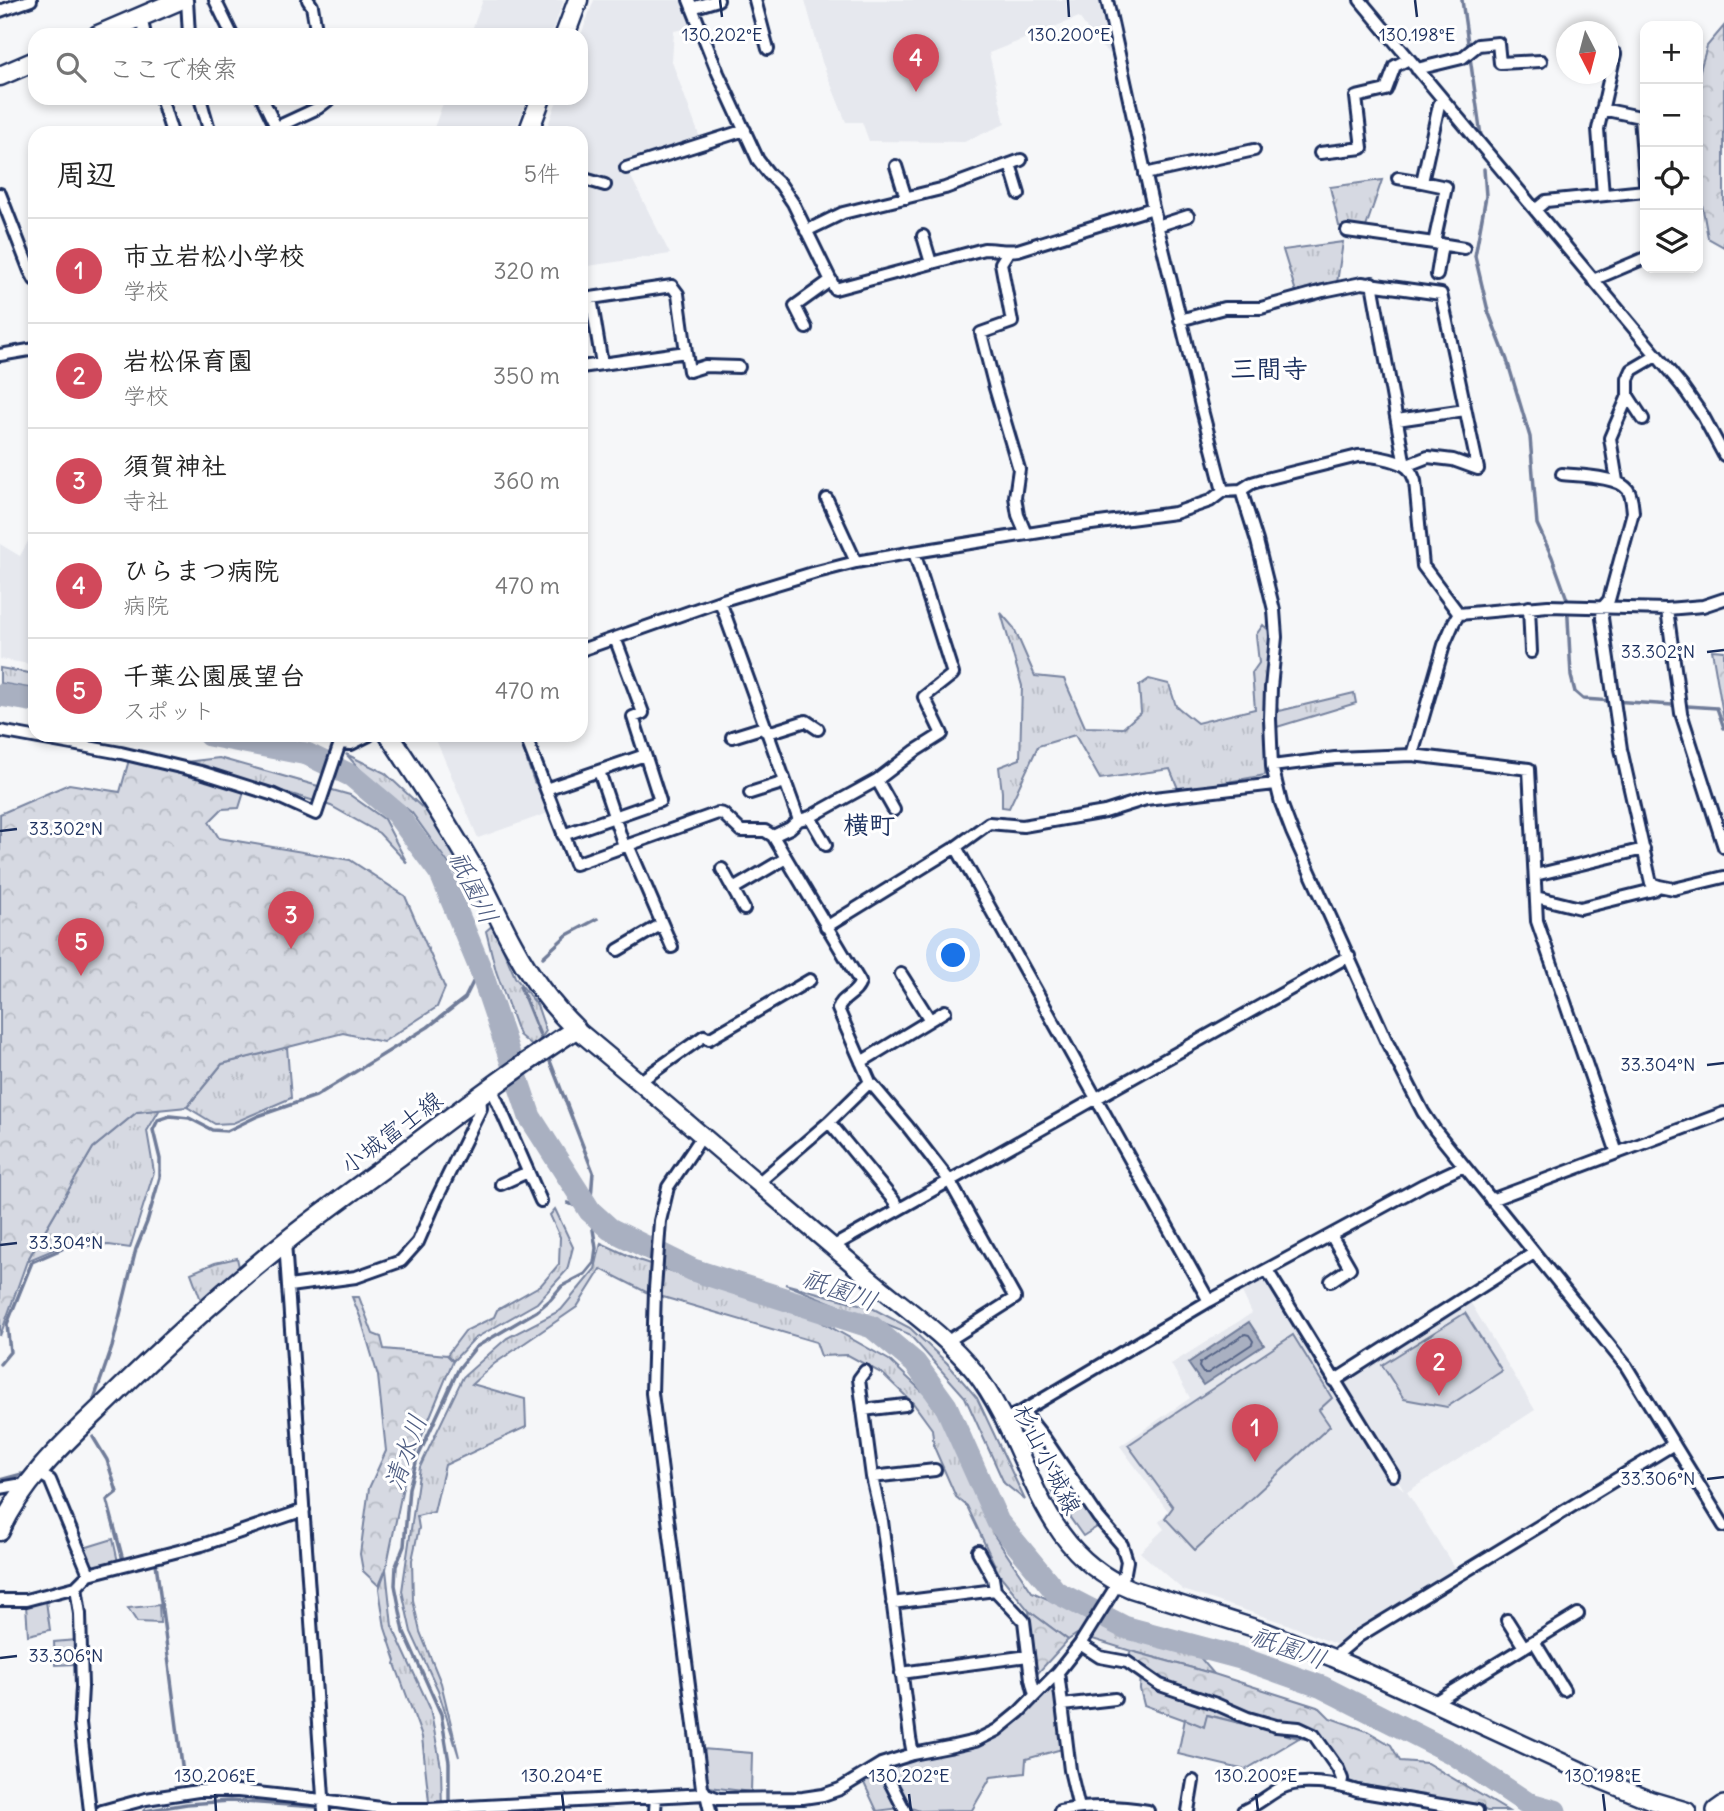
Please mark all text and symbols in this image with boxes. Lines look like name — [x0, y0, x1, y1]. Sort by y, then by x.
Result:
north arrow — [1556, 21, 1619, 84]
map controls — [1640, 21, 1703, 273]
button: + — [1640, 21, 1703, 84]
text: 130.202°E — [681, 23, 763, 46]
text: 130.200°E — [1027, 23, 1111, 46]
text: 130.198°E — [1379, 23, 1455, 46]
search box — [28, 28, 588, 105]
pin: 4 — [893, 34, 939, 92]
icon: search — [52, 48, 90, 86]
text: ここで検索 — [108, 52, 238, 85]
button: − — [1640, 84, 1703, 147]
button: locate — [1640, 147, 1703, 210]
text: 周辺 — [56, 155, 116, 193]
text: 5件 — [524, 159, 560, 188]
button: layers — [1640, 210, 1703, 273]
text: 市立岩松小学校 — [123, 239, 305, 272]
text: 1 — [74, 256, 84, 285]
text: 320 m — [494, 256, 560, 285]
text: 学校 — [123, 276, 169, 305]
text: 岩松保育園 — [123, 344, 253, 377]
district label: 三間寺 — [1230, 352, 1308, 385]
text: 2 — [73, 361, 85, 390]
text: 350 m — [493, 361, 560, 390]
text: 学校 — [123, 381, 169, 410]
text: 須賀神社 — [123, 449, 227, 482]
text: 3 — [72, 466, 86, 495]
text: 360 m — [493, 466, 560, 495]
text: 寺社 — [123, 486, 169, 515]
text: ひらまつ病院 — [123, 554, 279, 587]
text: 4 — [72, 571, 86, 600]
text: 470 m — [495, 571, 560, 600]
text: 病院 — [123, 591, 169, 620]
text: 33.302°N — [1621, 640, 1695, 663]
text: 千葉公園展望台 — [123, 659, 305, 692]
text: 5 — [72, 676, 86, 705]
text: 470 m — [495, 676, 560, 705]
text: スポット — [123, 696, 215, 725]
district label: 横町 — [843, 808, 895, 841]
text: 33.302°N — [29, 817, 103, 840]
water label: 祇園川 — [442, 845, 506, 929]
pin: 3 — [268, 891, 314, 949]
pin: 5 — [58, 918, 104, 976]
your location — [936, 938, 970, 972]
text: 33.304°N — [1620, 1053, 1696, 1076]
street label: 小城富士線 — [334, 1084, 448, 1180]
text: 33.304°N — [28, 1231, 104, 1254]
water label: 祇園川 — [798, 1260, 882, 1318]
pin: 2 — [1416, 1338, 1462, 1396]
street label: 杉山小城線 — [1007, 1399, 1089, 1519]
pin: 1 — [1232, 1404, 1278, 1462]
water label: 清水川 — [376, 1410, 434, 1494]
text: 33.306°N — [1620, 1467, 1696, 1490]
water label: 祇園川 — [1247, 1618, 1331, 1676]
text: 33.306°N — [28, 1644, 104, 1667]
text: 130.206°E — [174, 1764, 256, 1787]
text: 130.204°E — [521, 1764, 603, 1787]
text: 130.202°E — [868, 1764, 950, 1787]
text: 130.200°E — [1214, 1764, 1298, 1787]
text: 130.198°E — [1565, 1764, 1641, 1787]

